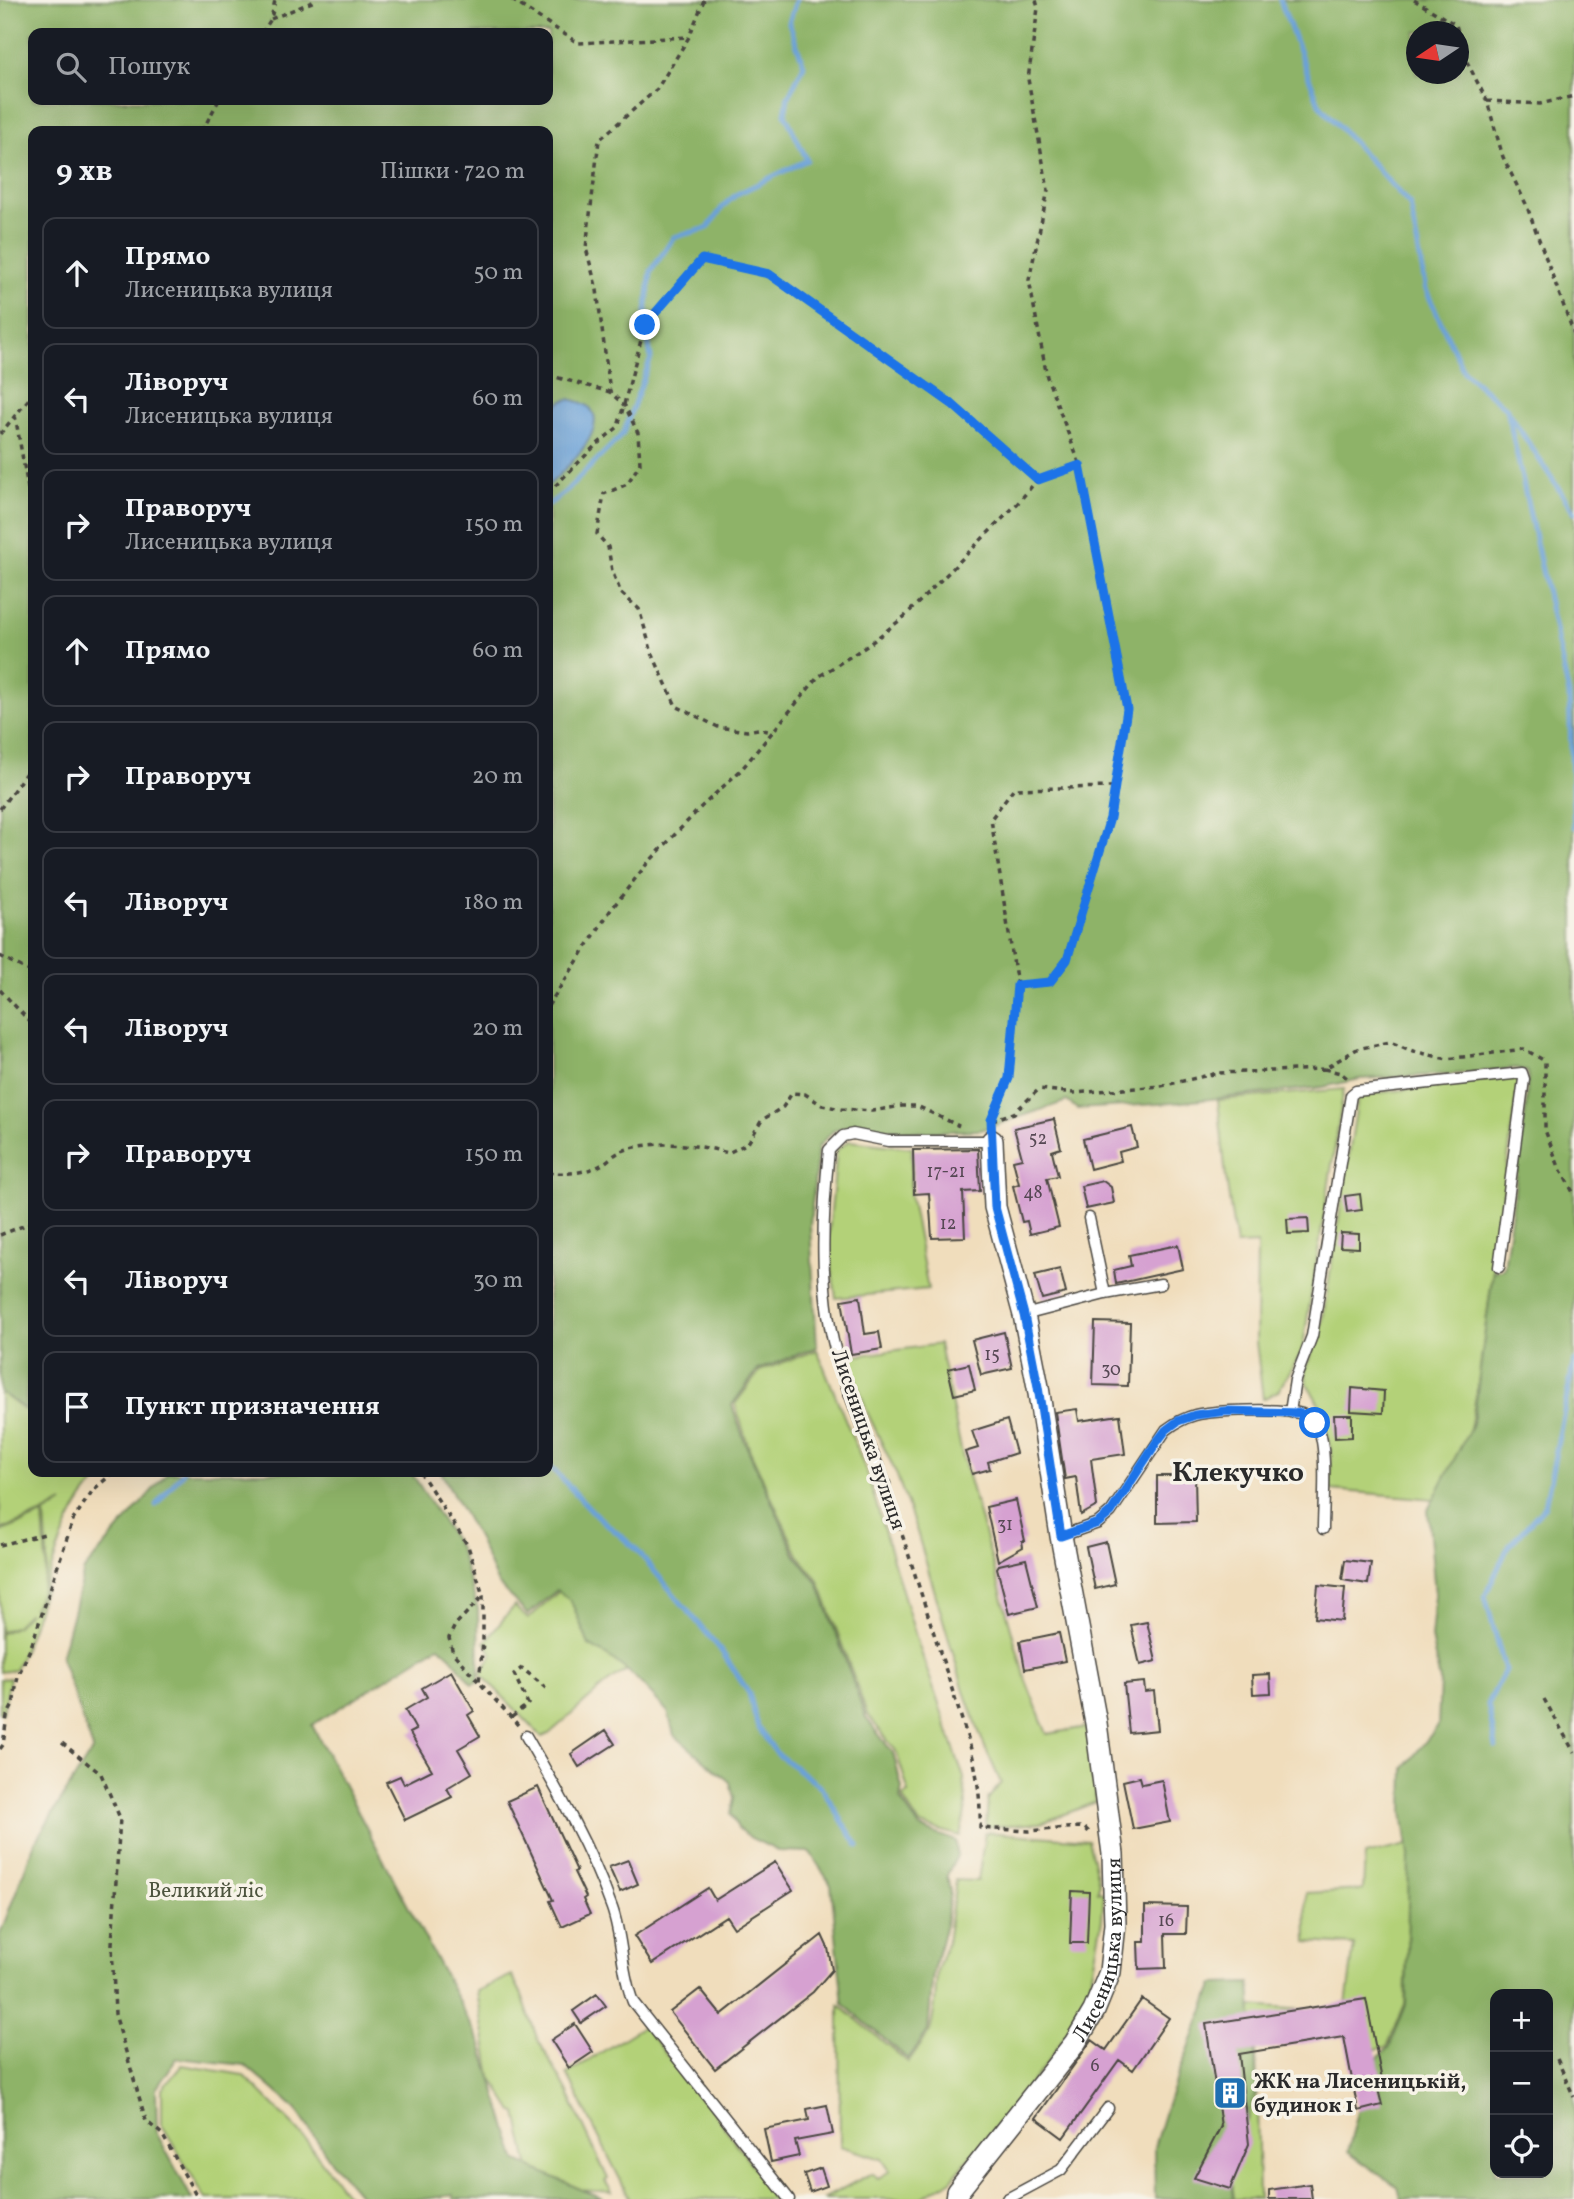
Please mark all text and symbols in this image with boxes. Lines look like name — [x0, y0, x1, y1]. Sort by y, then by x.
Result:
north arrow — [1406, 21, 1469, 84]
search box — [28, 28, 553, 105]
icon: search — [52, 48, 90, 86]
text: Пошук — [108, 49, 190, 85]
text: 9 хв — [56, 151, 113, 193]
text: Пішки · 720 m — [380, 156, 525, 188]
text: Прямо — [125, 239, 210, 275]
icon: ahead — [58, 254, 96, 292]
text: 50 m — [474, 257, 523, 289]
text: Лисеницька вулиця — [125, 275, 333, 307]
route end — [629, 309, 660, 340]
text: Ліворуч — [125, 365, 228, 401]
icon: left — [58, 380, 96, 418]
text: 60 m — [473, 383, 523, 415]
text: Лисеницька вулиця — [125, 401, 333, 433]
text: Праворуч — [125, 491, 251, 527]
icon: right — [58, 506, 96, 544]
text: 150 m — [465, 509, 523, 541]
text: Лисеницька вулиця — [125, 527, 333, 559]
icon: ahead — [58, 632, 96, 670]
text: Прямо — [125, 633, 210, 669]
text: 60 m — [473, 635, 523, 667]
icon: right — [58, 758, 96, 796]
text: Праворуч — [125, 759, 251, 795]
text: 20 m — [472, 761, 523, 793]
icon: left — [58, 884, 96, 922]
text: Ліворуч — [125, 885, 228, 921]
text: 180 m — [464, 887, 523, 919]
icon: left — [58, 1010, 96, 1048]
text: Ліворуч — [125, 1011, 228, 1047]
text: 20 m — [472, 1013, 523, 1045]
house number: 52 — [1029, 1127, 1047, 1152]
icon: right — [58, 1136, 96, 1174]
text: Праворуч — [125, 1137, 251, 1173]
text: 150 m — [465, 1139, 523, 1171]
house number: 17-21 — [926, 1160, 966, 1185]
house number: 48 — [1023, 1181, 1043, 1206]
house number: 12 — [940, 1212, 956, 1237]
icon: left — [58, 1262, 96, 1300]
text: Ліворуч — [125, 1263, 228, 1299]
text: 30 m — [473, 1265, 523, 1297]
house number: 15 — [984, 1343, 1000, 1368]
street label: Лисеницька вулиця — [823, 1345, 912, 1534]
house number: 30 — [1101, 1358, 1121, 1383]
icon: arrive — [58, 1388, 96, 1426]
text: Пункт призначення — [125, 1389, 380, 1425]
route start — [1299, 1407, 1330, 1438]
district label: Клекучко — [1172, 1454, 1304, 1493]
house number: 31 — [997, 1513, 1013, 1538]
street label: Лисеницька вулиця — [1066, 1857, 1131, 2048]
park label: Великий ліс — [148, 1877, 264, 1906]
house number: 16 — [1158, 1909, 1174, 1934]
map controls — [1490, 1989, 1553, 2178]
button: + — [1490, 1989, 1553, 2052]
button: − — [1490, 2052, 1553, 2115]
house number: 6 — [1090, 2054, 1100, 2079]
place label: ЖК на Лисеницькій, будинок 1 — [1254, 2068, 1466, 2121]
building icon: ЖК на Лисеницькій, будинок 1 — [1211, 2074, 1249, 2112]
button: locate — [1490, 2115, 1553, 2178]

